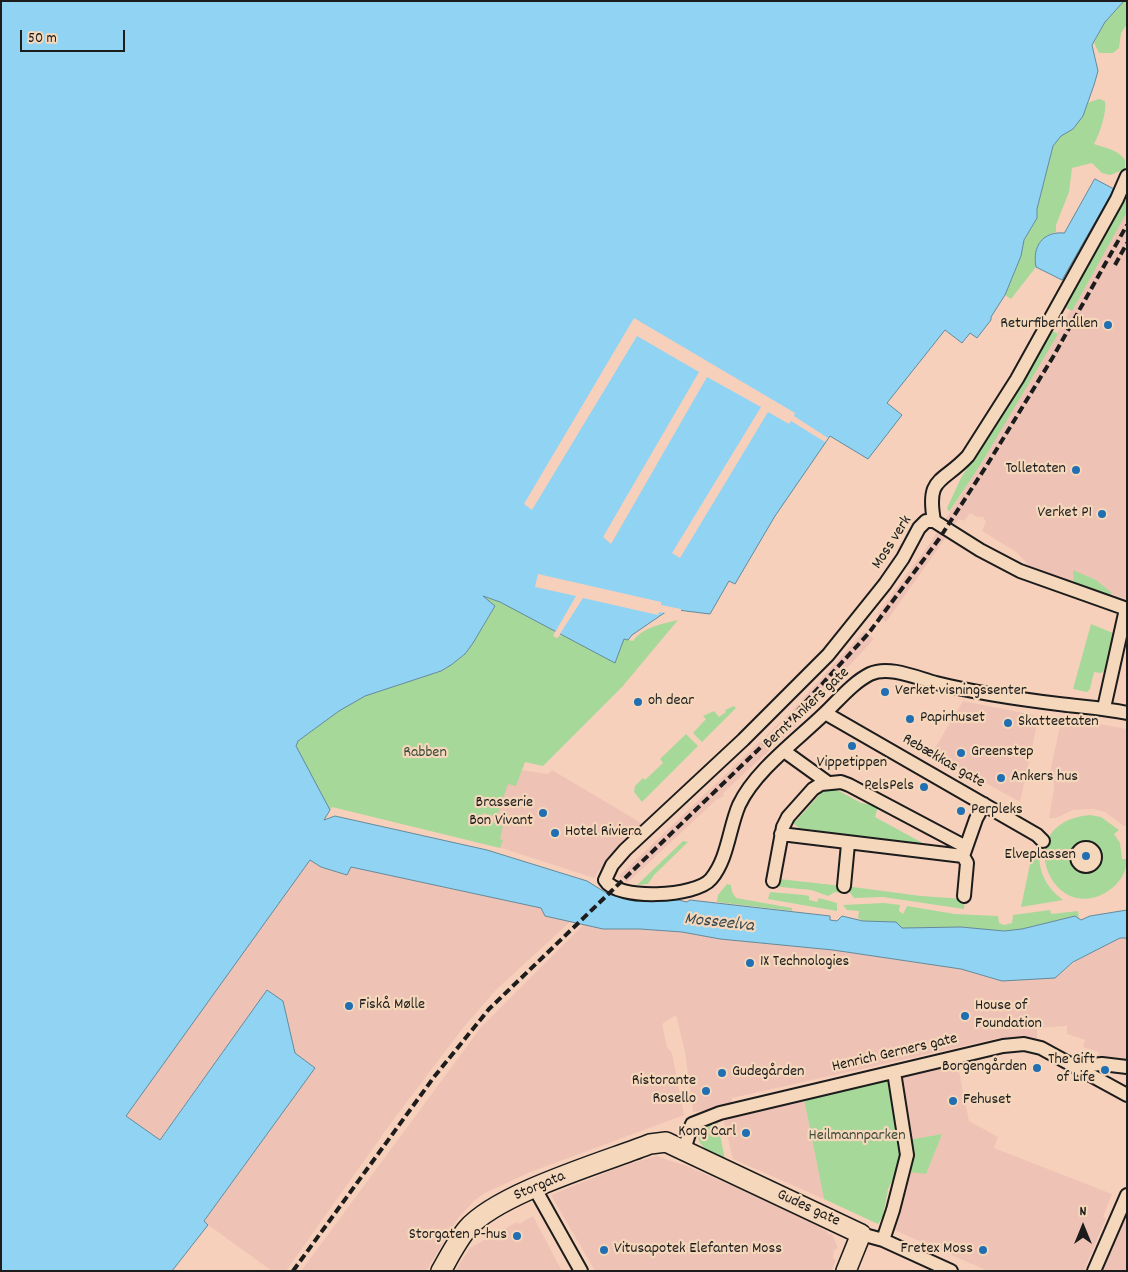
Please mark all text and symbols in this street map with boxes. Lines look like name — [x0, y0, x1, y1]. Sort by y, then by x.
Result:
scale bar — [22, 20, 128, 52]
text: 50 m — [28, 28, 57, 50]
place label: Returfiberhallen — [1000, 315, 1098, 335]
marker: Returfiberhallen — [1102, 319, 1114, 331]
place label: Tolletaten — [1006, 460, 1066, 480]
marker: Tolletaten — [1070, 464, 1082, 476]
place label: Verket P1 — [1037, 504, 1092, 524]
marker: Verket P1 — [1096, 508, 1108, 520]
street label: Moss verk — [869, 513, 917, 573]
street label: Bernt Ankers gate — [760, 664, 854, 754]
place label: Verket visningssenter — [895, 682, 1027, 702]
marker: Verket visningssenter — [879, 686, 891, 698]
place label: oh dear — [648, 692, 694, 712]
marker: oh dear — [632, 696, 644, 708]
place label: Papirhuset — [920, 709, 985, 729]
marker: Papirhuset — [904, 713, 916, 725]
place label: Skatteetaten — [1018, 713, 1099, 733]
marker: Skatteetaten — [1002, 717, 1014, 729]
street label: Rebækkas gate — [898, 731, 988, 793]
marker: Vippetippen — [846, 740, 858, 752]
place label: Greenstep — [971, 743, 1034, 763]
park label: Rabben — [403, 744, 447, 764]
marker: Greenstep — [955, 747, 967, 759]
place label: Vippetippen — [817, 754, 887, 774]
place label: Ankers hus — [1011, 768, 1078, 788]
marker: Ankers hus — [995, 772, 1007, 784]
place label: PelsPels — [864, 777, 914, 797]
marker: PelsPels — [918, 781, 930, 793]
place label: Brasserie Bon Vivant — [469, 794, 533, 832]
place label: Perpleks — [971, 801, 1023, 821]
marker: Perpleks — [955, 805, 967, 817]
marker: Brasserie Bon Vivant — [537, 807, 549, 819]
place label: Hotel Riviera — [565, 823, 642, 843]
marker: Hotel Riviera — [549, 827, 561, 839]
place label: Elveplassen — [1005, 846, 1076, 866]
marker: Elveplassen — [1080, 850, 1092, 862]
water label: Mosseelva — [683, 910, 755, 938]
place label: 1X Technologies — [760, 953, 849, 973]
marker: 1X Technologies — [744, 957, 756, 969]
place label: Fiskå Mølle — [359, 996, 425, 1016]
place label: House of Foundation — [975, 997, 1042, 1035]
marker: Fiskå Mølle — [343, 1000, 355, 1012]
marker: House of Foundation — [959, 1010, 971, 1022]
street label: Henrich Gerners gate — [830, 1030, 960, 1078]
place label: The Gift of Life — [1048, 1051, 1095, 1089]
place label: Borgengården — [942, 1058, 1027, 1078]
marker: Borgengården — [1031, 1062, 1043, 1074]
place label: Gudegården — [732, 1063, 804, 1083]
marker: The Gift of Life — [1099, 1064, 1111, 1076]
marker: Gudegården — [716, 1067, 728, 1079]
place label: Ristorante Rosello — [632, 1072, 696, 1110]
marker: Ristorante Rosello — [700, 1085, 712, 1097]
place label: Fehuset — [963, 1091, 1011, 1111]
marker: Fehuset — [947, 1095, 959, 1107]
place label: Kong Carl — [678, 1123, 736, 1143]
marker: Kong Carl — [740, 1127, 752, 1139]
park label: Heilmannparken — [808, 1127, 906, 1147]
street label: Storgata — [511, 1168, 569, 1206]
street label: Gudes gate — [773, 1186, 843, 1232]
north arrow — [1058, 1202, 1108, 1252]
text: N — [1080, 1202, 1086, 1222]
place label: Storgaten P-hus — [409, 1226, 507, 1246]
marker: Storgaten P-hus — [511, 1230, 523, 1242]
place label: Vitusapotek Elefanten Moss — [614, 1240, 782, 1260]
place label: Fretex Moss — [900, 1240, 973, 1260]
marker: Vitusapotek Elefanten Moss — [598, 1244, 610, 1256]
marker: Fretex Moss — [977, 1244, 989, 1256]

